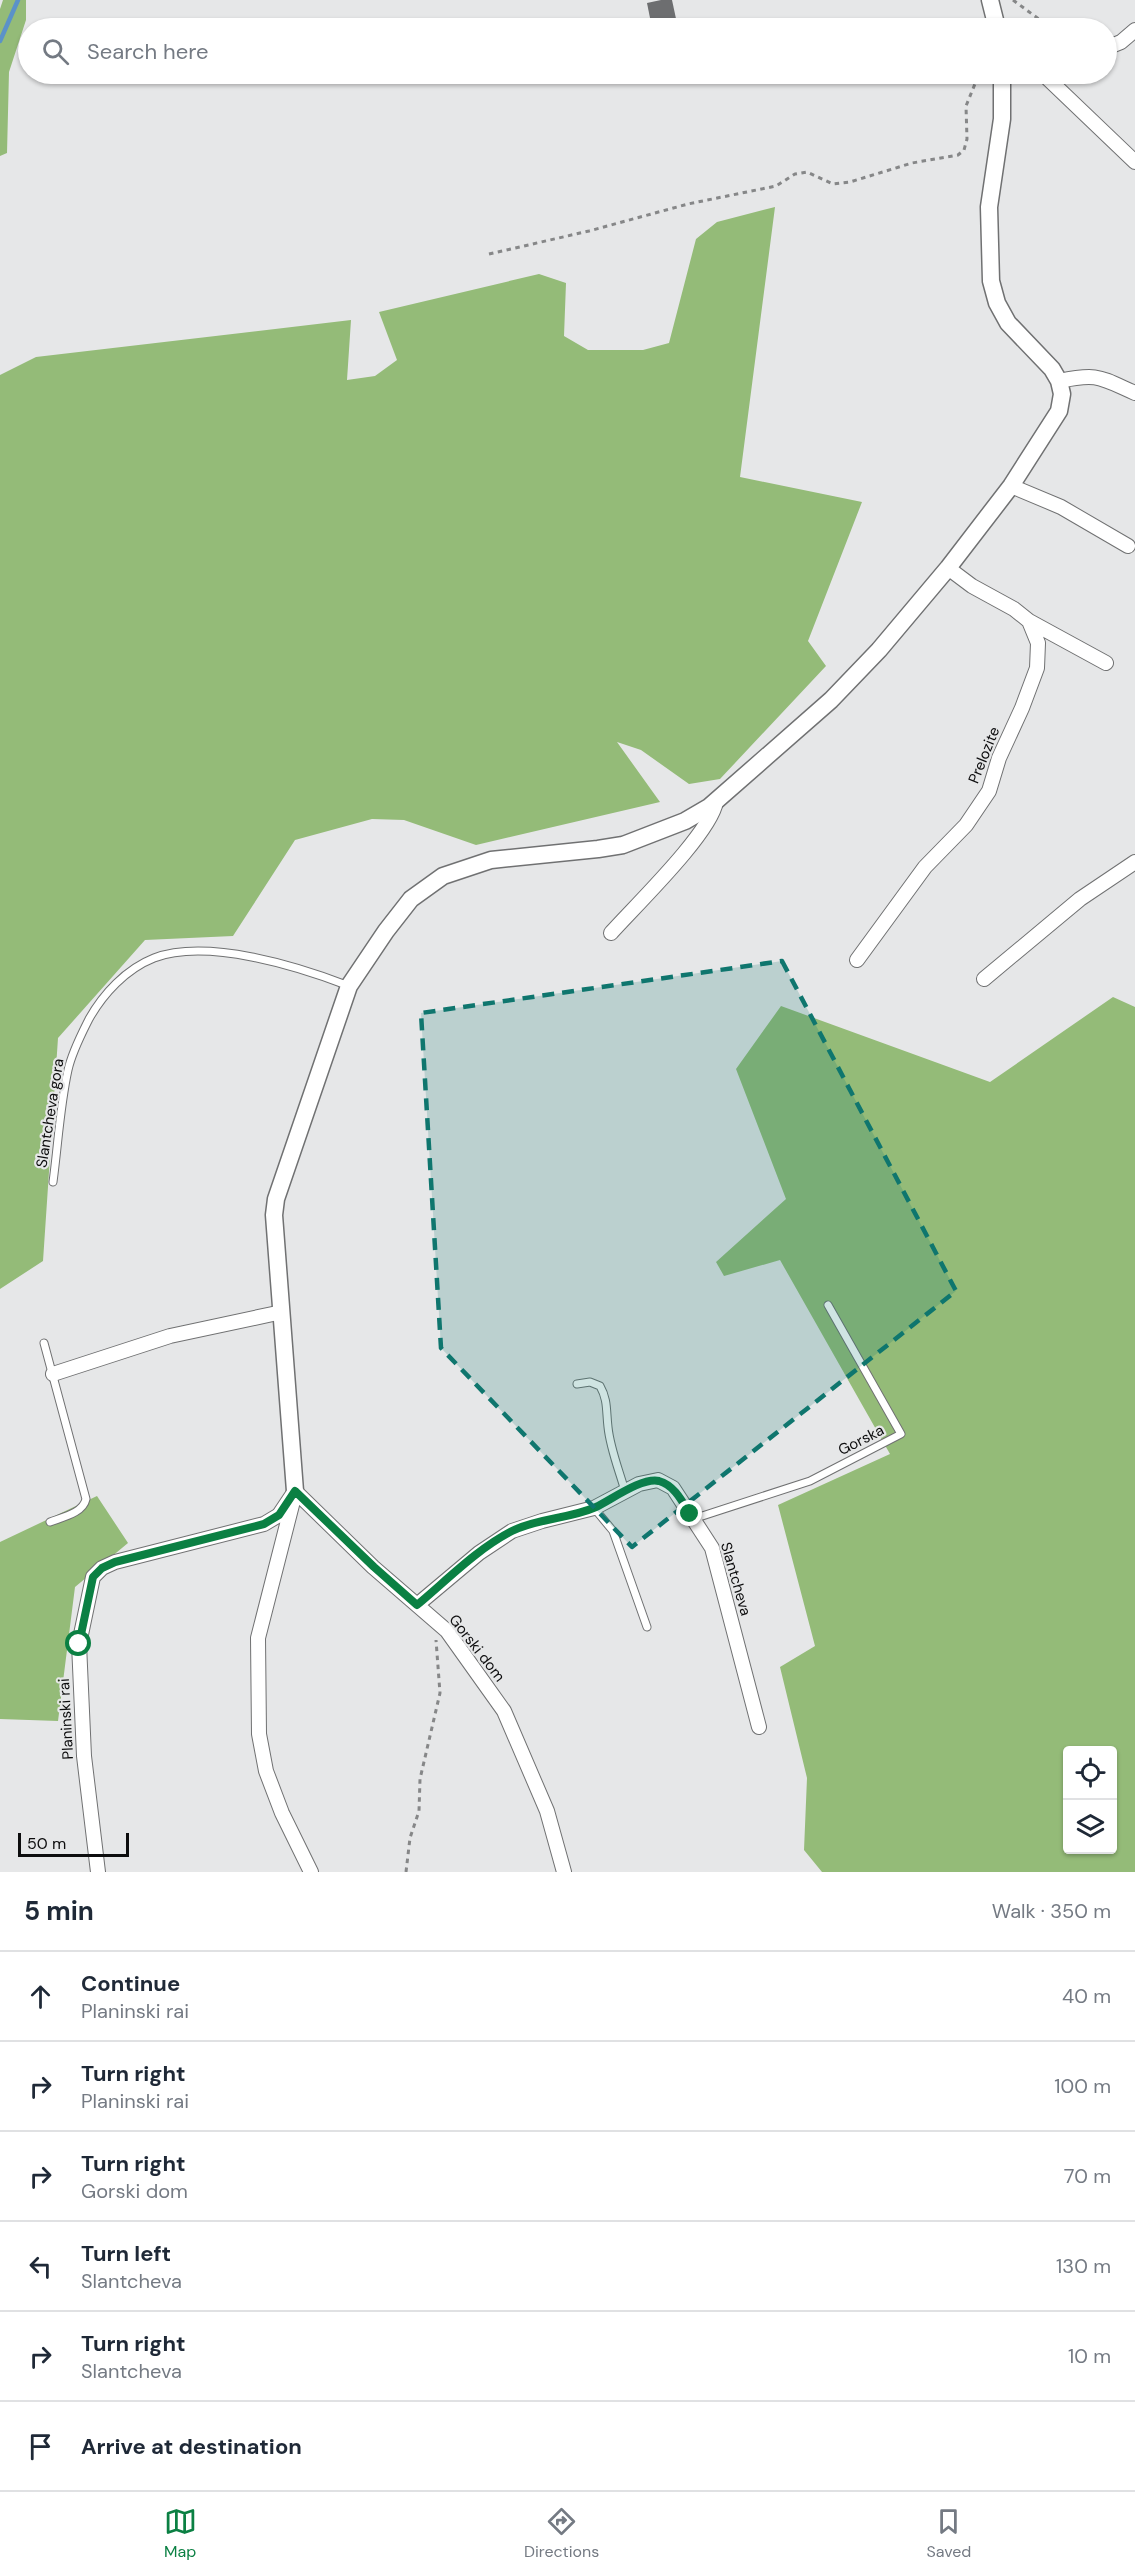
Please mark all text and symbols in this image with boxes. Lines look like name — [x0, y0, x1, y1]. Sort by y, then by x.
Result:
search box — [18, 18, 1117, 84]
icon: search — [39, 35, 72, 68]
text: Search here — [87, 37, 208, 66]
street label: Prelozite — [964, 724, 1004, 786]
street label: Slantcheva gora — [31, 1057, 69, 1169]
street label: Gorska — [835, 1420, 887, 1460]
route end — [676, 1500, 702, 1526]
street label: Slantcheva — [716, 1540, 756, 1618]
street label: Gorski dom — [444, 1610, 510, 1686]
route start — [65, 1630, 91, 1656]
street label: Planinski rai — [54, 1678, 78, 1760]
map controls — [1063, 1746, 1117, 1854]
button: locate — [1063, 1746, 1117, 1800]
button: layers — [1063, 1800, 1117, 1854]
scale bar — [18, 1830, 129, 1858]
text: 50 m — [27, 1833, 66, 1854]
text: 5 min — [24, 1894, 94, 1928]
text: Walk · 350 m — [992, 1898, 1111, 1924]
text: Continue — [81, 1969, 180, 1998]
icon: ahead — [24, 1980, 57, 2013]
text: 40 m — [1062, 1983, 1111, 2009]
text: Planinski rai — [81, 1998, 189, 2024]
text: Turn right — [81, 2059, 186, 2088]
icon: right — [24, 2070, 57, 2103]
text: 100 m — [1054, 2073, 1111, 2099]
text: Planinski rai — [81, 2088, 189, 2114]
text: Turn right — [81, 2149, 186, 2178]
icon: right — [24, 2160, 57, 2193]
text: 70 m — [1064, 2163, 1111, 2189]
text: Gorski dom — [81, 2178, 188, 2204]
text: Turn left — [81, 2239, 171, 2268]
icon: left — [24, 2250, 57, 2283]
text: 130 m — [1056, 2253, 1111, 2279]
text: Slantcheva — [81, 2268, 182, 2294]
text: Turn right — [81, 2329, 186, 2358]
icon: right — [24, 2340, 57, 2373]
text: 10 m — [1068, 2343, 1111, 2369]
text: Slantcheva — [81, 2358, 182, 2384]
icon: arrive — [24, 2430, 57, 2463]
text: Arrive at destination — [81, 2432, 302, 2461]
tab: Map — [164, 2505, 197, 2562]
tab: Directions — [524, 2505, 599, 2562]
tab: Saved — [927, 2505, 971, 2562]

